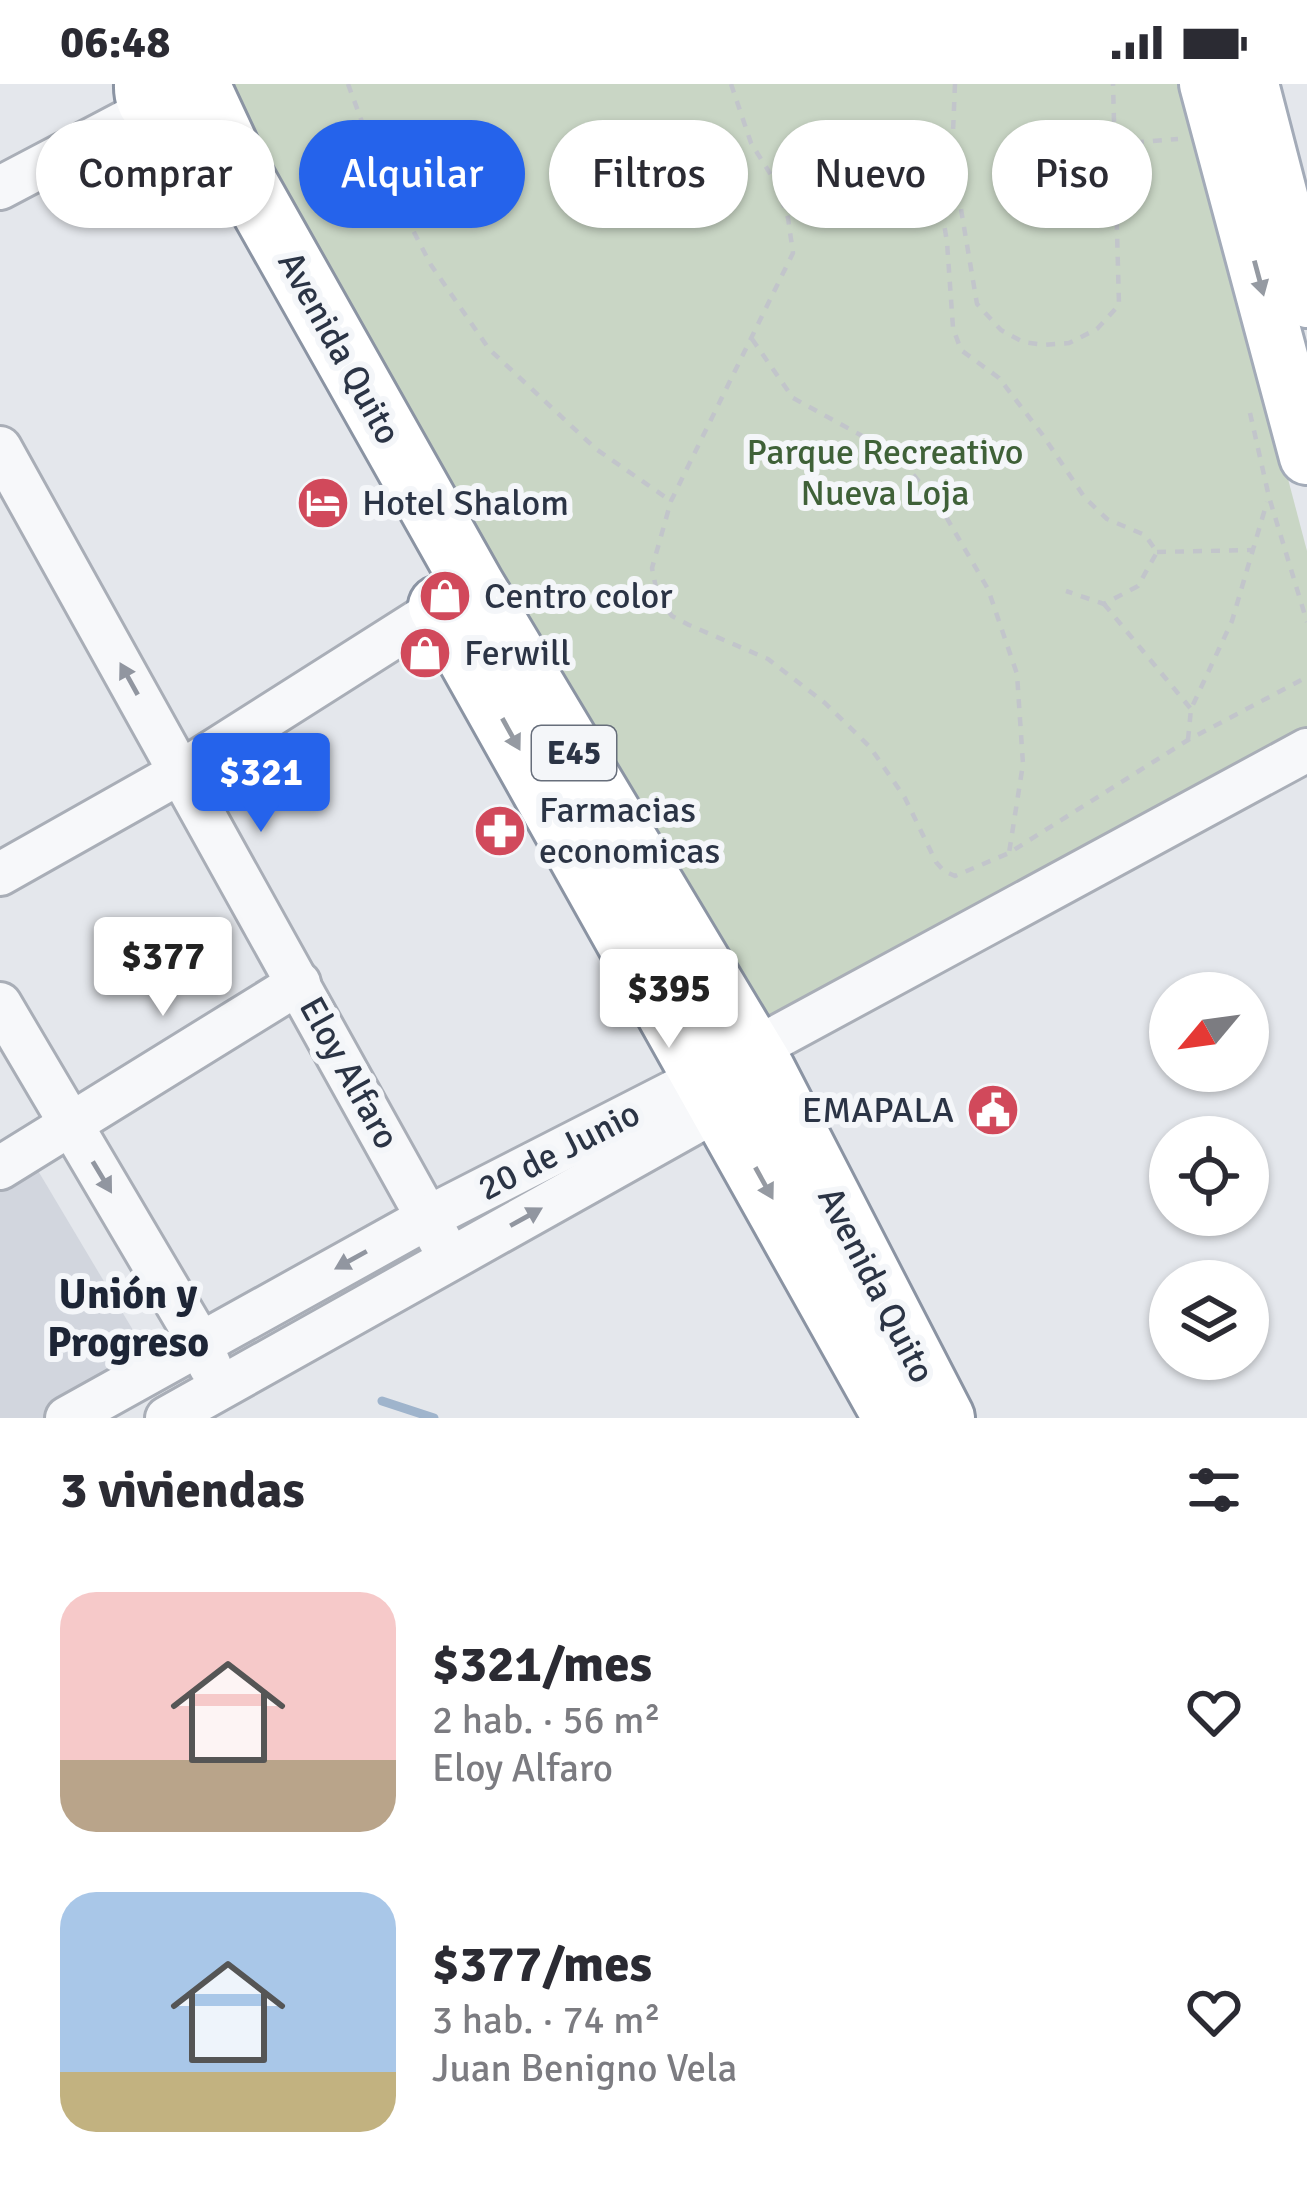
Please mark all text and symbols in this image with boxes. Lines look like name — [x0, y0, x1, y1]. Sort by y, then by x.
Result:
text: 06:48 — [60, 15, 170, 70]
chip: Comprar — [36, 120, 275, 228]
chip: Alquilar — [299, 120, 525, 228]
chip: Filtros — [549, 120, 748, 228]
chip: Nuevo — [772, 120, 968, 228]
chip: Piso — [992, 120, 1152, 228]
street label: Avenida Quito — [268, 244, 410, 452]
one-way arrow — [1250, 260, 1269, 297]
park label: Parque Recreativo Nueva Loja — [747, 430, 1023, 516]
hotel icon: Hotel Shalom — [295, 475, 351, 531]
place label: Hotel Shalom — [362, 481, 569, 526]
shop icon: Centro color — [417, 568, 473, 624]
place label: Centro color — [484, 574, 673, 619]
shop icon: Ferwill — [397, 625, 453, 681]
place label: Ferwill — [464, 631, 571, 676]
one-way arrow — [119, 662, 140, 696]
one-way arrow — [500, 716, 521, 751]
road number: E45 — [532, 726, 616, 780]
pin: $321 — [190, 733, 332, 835]
text: $321 — [219, 748, 303, 796]
place label: Farmacias economicas — [539, 788, 720, 874]
pharmacy icon: Farmacias economicas — [472, 803, 528, 859]
pin: $377 — [92, 917, 234, 1019]
text: $377 — [121, 932, 205, 980]
pin: $395 — [598, 949, 740, 1051]
text: $395 — [627, 964, 711, 1012]
north arrow — [1149, 972, 1269, 1092]
map controls — [1149, 972, 1269, 1380]
street label: Eloy Alfaro — [289, 989, 409, 1157]
public building icon: EMAPALA — [965, 1082, 1021, 1138]
place label: EMAPALA — [802, 1088, 954, 1133]
street label: 20 de Junio — [470, 1091, 648, 1211]
button: locate — [1149, 1116, 1269, 1236]
one-way arrow — [90, 1160, 111, 1194]
one-way arrow — [753, 1166, 774, 1201]
street label: Avenida Quito — [807, 1180, 945, 1390]
one-way arrow — [509, 1207, 543, 1228]
one-way arrow — [334, 1249, 369, 1270]
button: layers — [1149, 1260, 1269, 1380]
district label: Unión y Progreso — [47, 1269, 209, 1368]
icon: filters — [1181, 1457, 1247, 1523]
text: 3 viviendas — [60, 1459, 305, 1522]
text: $321/mes — [432, 1633, 652, 1696]
icon: home — [156, 1640, 300, 1784]
icon: heart — [1181, 1679, 1247, 1745]
text: 2 hab. · 56 m² — [432, 1696, 661, 1744]
text: Eloy Alfaro — [432, 1744, 613, 1792]
text: $377/mes — [432, 1933, 652, 1996]
icon: home — [156, 1940, 300, 2084]
icon: heart — [1181, 1979, 1247, 2045]
text: 3 hab. · 74 m² — [432, 1996, 661, 2044]
text: Juan Benigno Vela — [432, 2044, 737, 2092]

